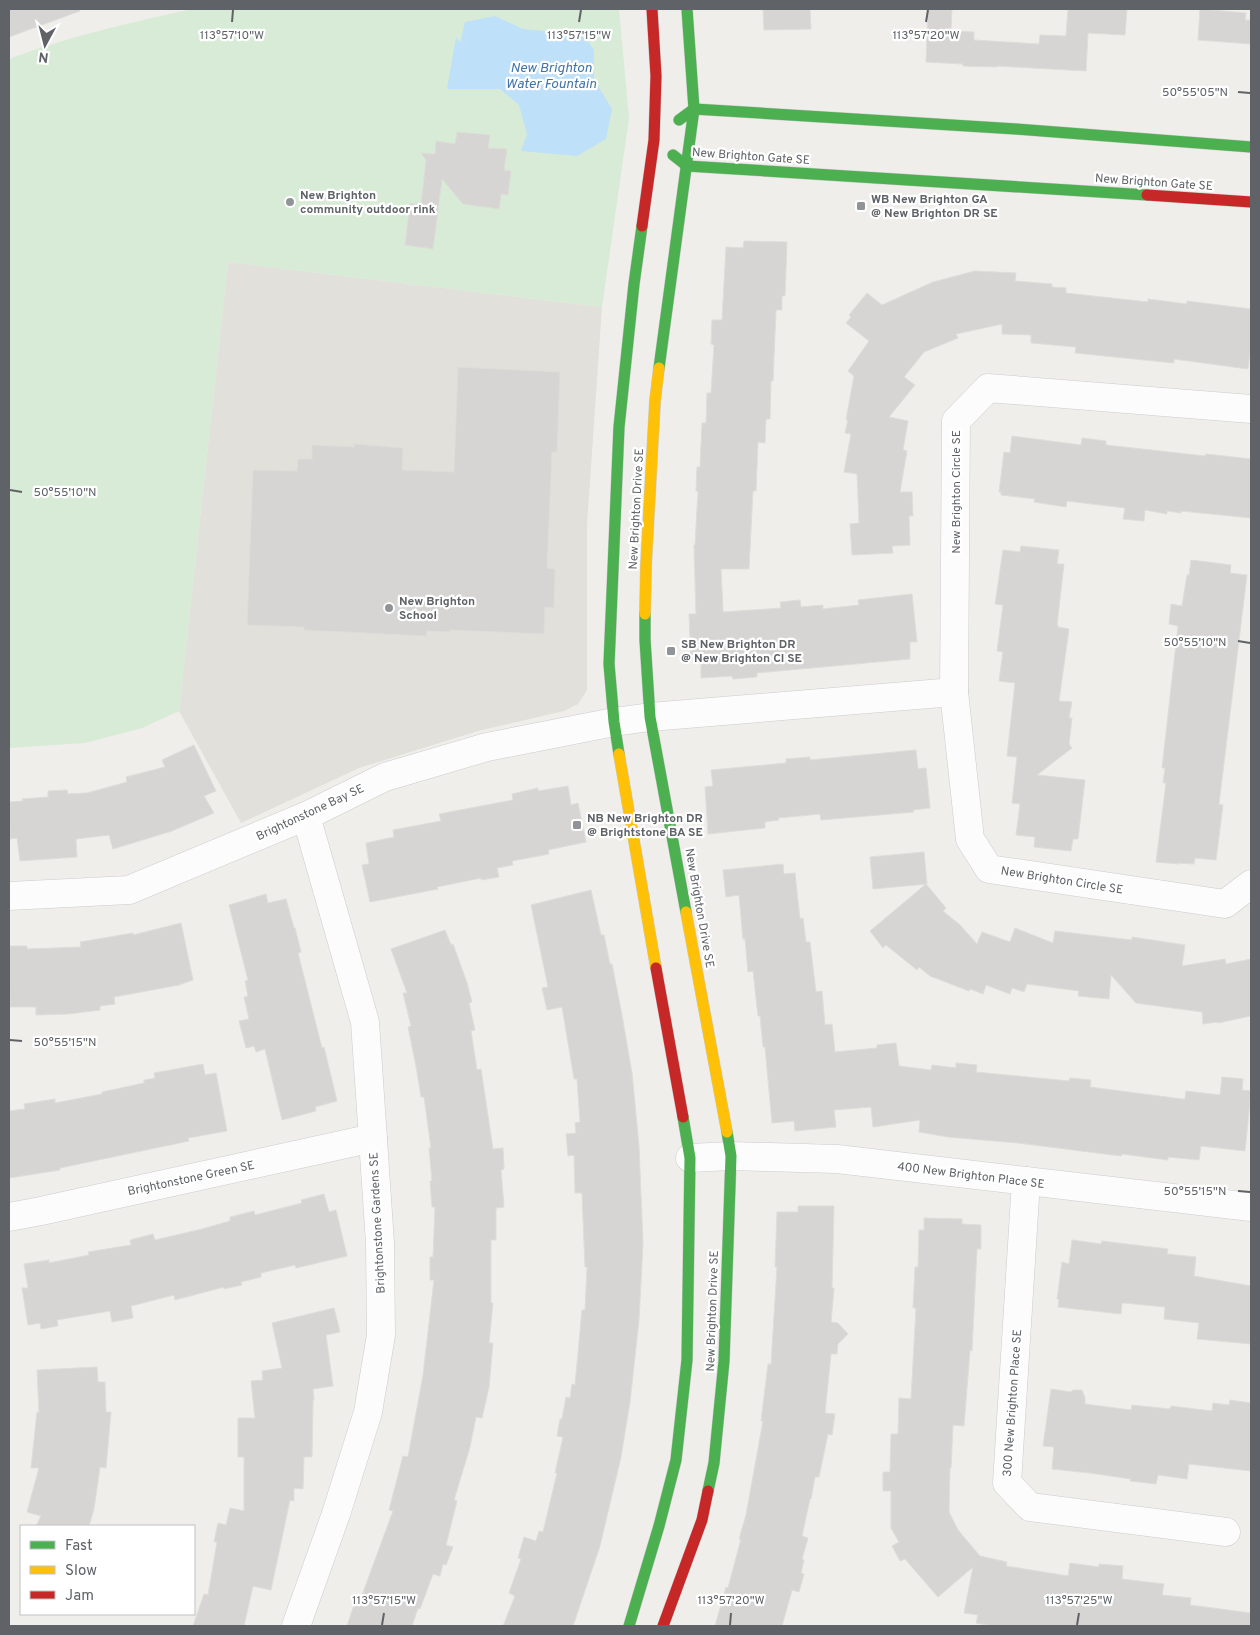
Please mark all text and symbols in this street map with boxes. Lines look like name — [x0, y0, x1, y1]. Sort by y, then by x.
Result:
north arrow — [20, 20, 70, 70]
text: 113°57'10"W — [200, 28, 264, 44]
text: 113°57'15"W — [547, 28, 611, 44]
text: 113°57'20"W — [892, 28, 960, 44]
text: N — [38, 47, 50, 65]
water label: New Brighton Water Fountain — [506, 60, 597, 93]
text: 50°55'05"N — [1162, 85, 1228, 101]
street label: New Brighton Gate SE — [691, 145, 810, 169]
street label: New Brighton Gate SE — [1094, 171, 1213, 195]
place label: New Brighton community outdoor rink — [300, 188, 436, 218]
place label: WB New Brighton GA @ New Brighton DR SE — [871, 192, 998, 222]
marker: New Brighton community outdoor rink — [284, 196, 296, 208]
marker: WB New Brighton GA @ New Brighton DR SE — [855, 200, 867, 212]
street label: New Brighton Circle SE — [949, 430, 965, 554]
street label: New Brighton Drive SE — [626, 448, 648, 570]
text: 50°55'10"N — [33, 485, 97, 501]
place label: New Brighton School — [399, 594, 475, 624]
marker: New Brighton School — [383, 602, 395, 614]
text: 50°55'10"N — [1163, 635, 1227, 651]
place label: SB New Brighton DR @ New Brighton CI SE — [681, 637, 802, 667]
marker: SB New Brighton DR @ New Brighton CI SE — [665, 645, 677, 657]
street label: Brightonstone Bay SE — [254, 781, 367, 845]
place label: NB New Brighton DR @ Brightstone BA SE — [587, 811, 703, 841]
marker: NB New Brighton DR @ Brightstone BA SE — [571, 819, 583, 831]
street label: New Brighton Drive SE — [681, 847, 717, 969]
street label: New Brighton Circle SE — [999, 863, 1124, 899]
text: 50°55'15"N — [34, 1035, 96, 1051]
street label: Brightonstone Gardens SE — [366, 1152, 390, 1294]
street label: Brightonstone Green SE — [126, 1158, 256, 1200]
street label: 400 New Brighton Place SE — [896, 1159, 1045, 1193]
text: 50°55'15"N — [1164, 1184, 1226, 1200]
street label: New Brighton Drive SE — [703, 1250, 723, 1372]
street label: 300 New Brighton Place SE — [1000, 1329, 1026, 1477]
legend — [20, 1525, 195, 1615]
text: Fast — [65, 1537, 93, 1556]
text: Slow — [65, 1562, 97, 1581]
text: Jam — [65, 1587, 94, 1606]
text: 113°57'15"W — [352, 1593, 416, 1609]
text: 113°57'20"W — [697, 1593, 765, 1609]
text: 113°57'25"W — [1046, 1593, 1112, 1609]

